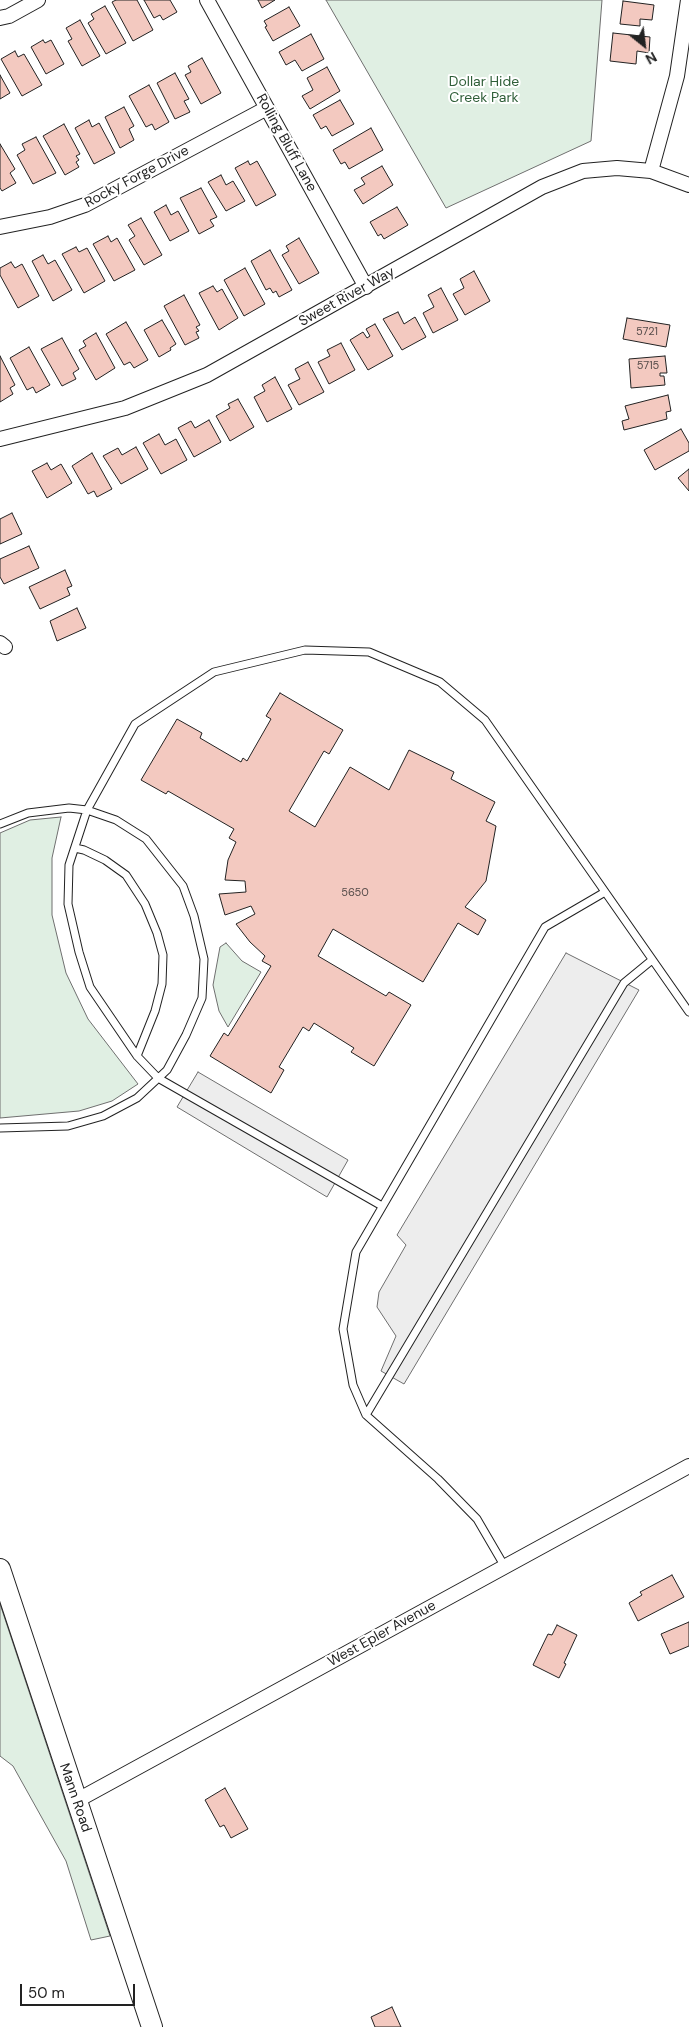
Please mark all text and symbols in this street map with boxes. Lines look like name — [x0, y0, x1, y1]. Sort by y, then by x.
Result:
north arrow — [619, 20, 669, 70]
text: N — [642, 48, 660, 68]
park label: Dollar Hide Creek Park — [449, 74, 519, 106]
street label: Rolling Bluff Lane — [252, 91, 320, 195]
street label: Rocky Forge Drive — [82, 142, 192, 212]
street label: Sweet River Way — [296, 264, 398, 330]
house number: 5721 — [636, 325, 658, 339]
house number: 5715 — [637, 359, 659, 373]
house number: 5650 — [341, 886, 369, 900]
street label: West Epler Avenue — [325, 1597, 439, 1671]
street label: Mann Road — [55, 1761, 95, 1835]
scale bar — [22, 1974, 138, 2006]
text: 50 m — [28, 1983, 65, 2003]

